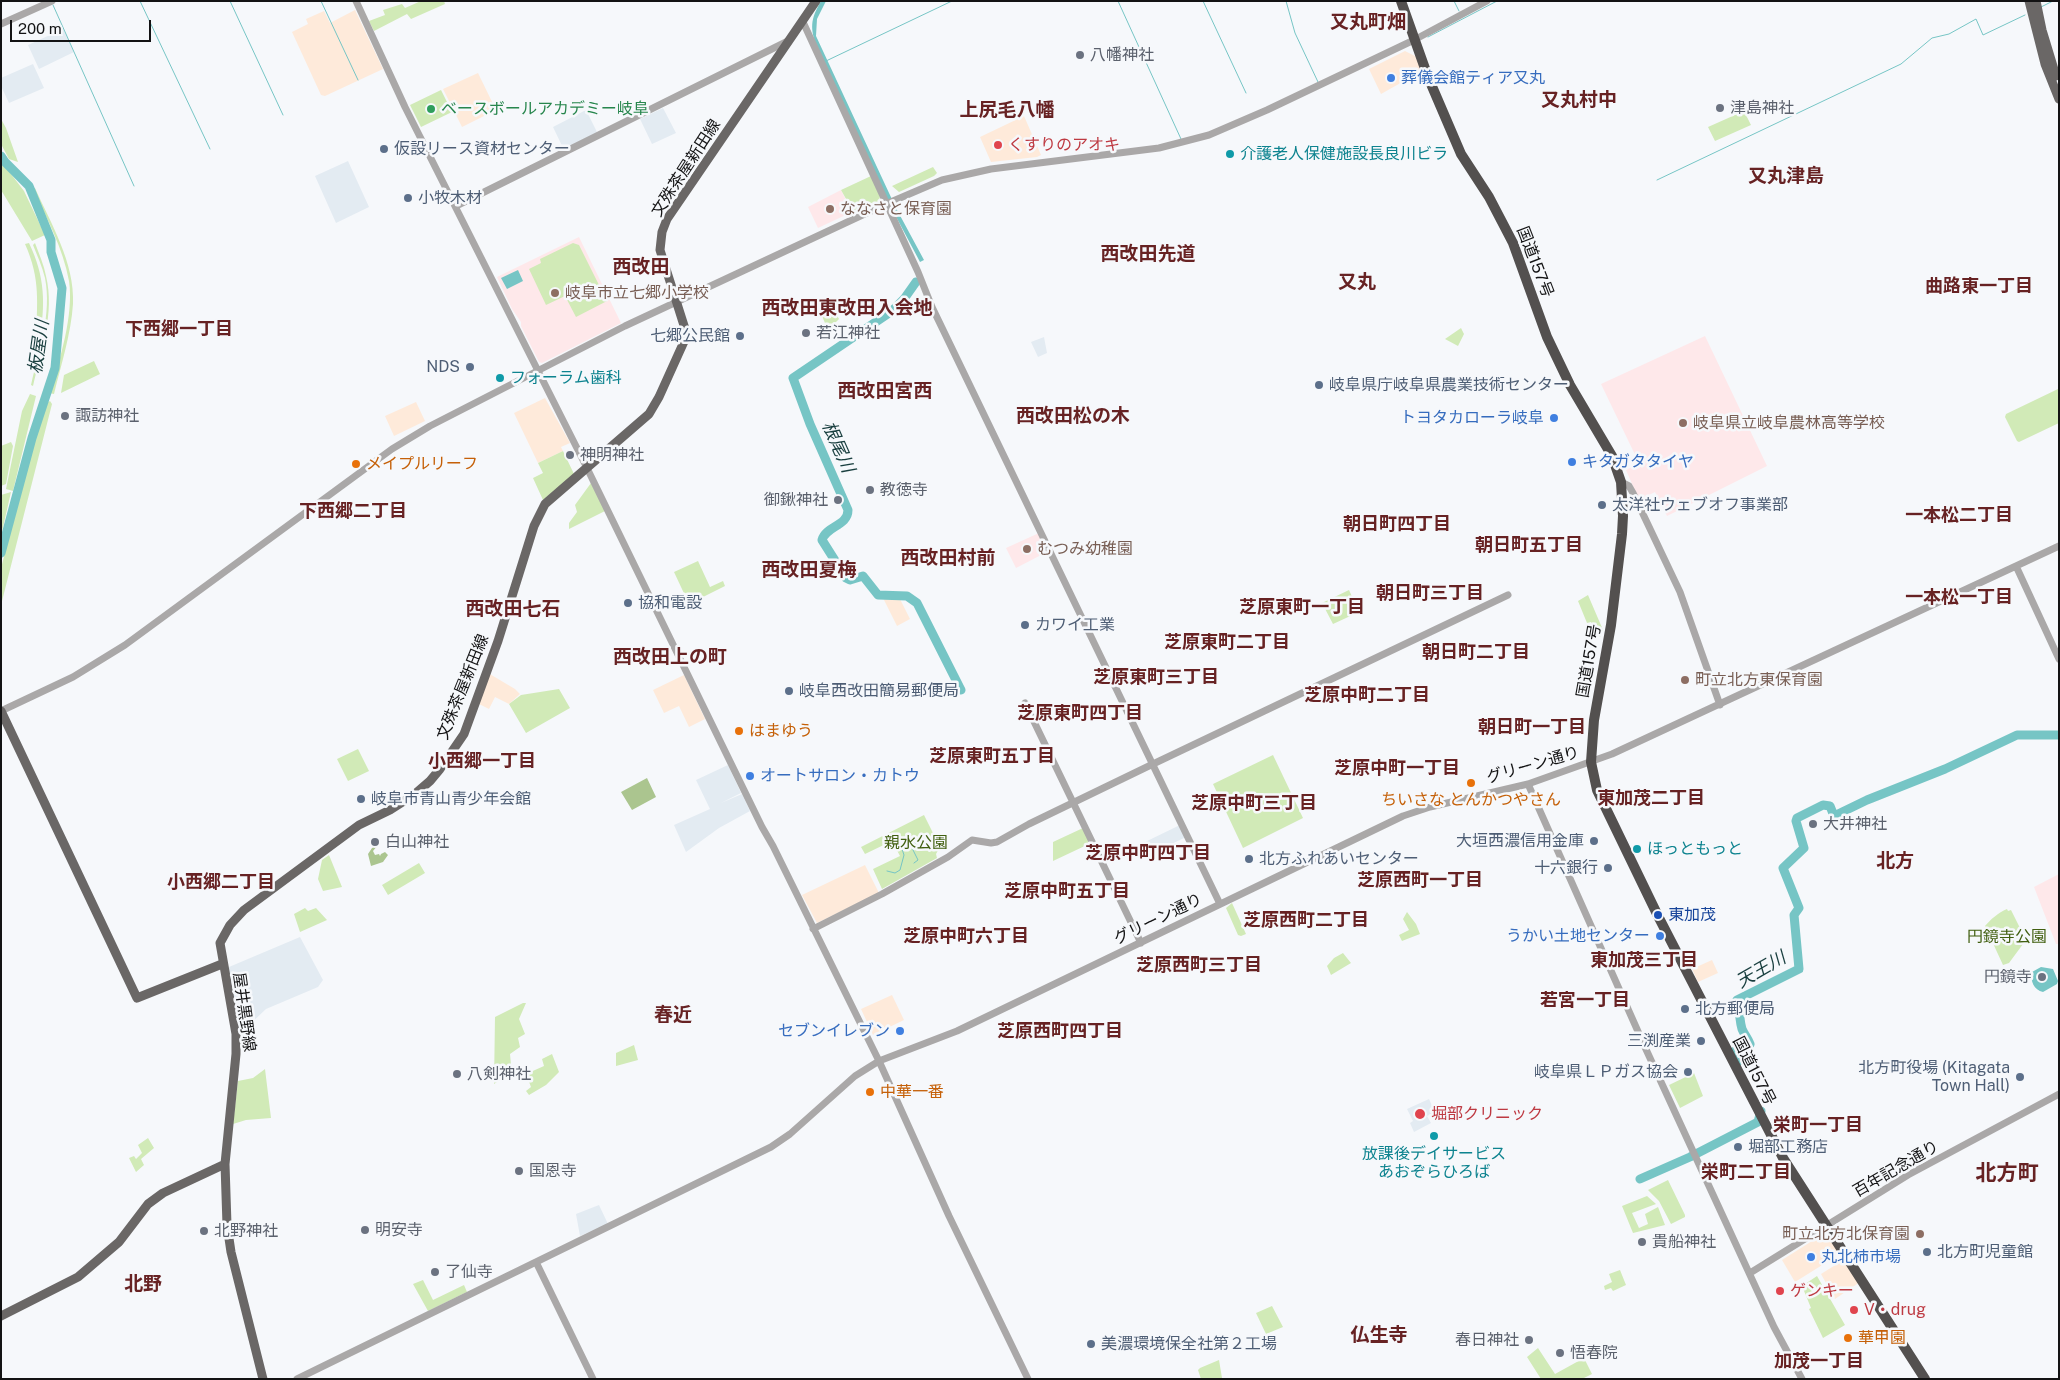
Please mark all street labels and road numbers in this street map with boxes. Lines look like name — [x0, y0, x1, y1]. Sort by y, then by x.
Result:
street label: 文殊茶屋新田線 — [647, 116, 725, 220]
street label: 国道157号 — [1513, 224, 1557, 300]
street label: 国道157号 — [1573, 623, 1605, 699]
street label: 文殊茶屋新田線 — [433, 631, 493, 743]
street label: グリーン通り — [1484, 743, 1582, 787]
street label: グリーン通り — [1111, 889, 1205, 949]
street label: 屋井黒野線 — [229, 971, 259, 1053]
street label: 国道157号 — [1729, 1034, 1779, 1108]
street label: 百年記念通り — [1850, 1137, 1942, 1201]

